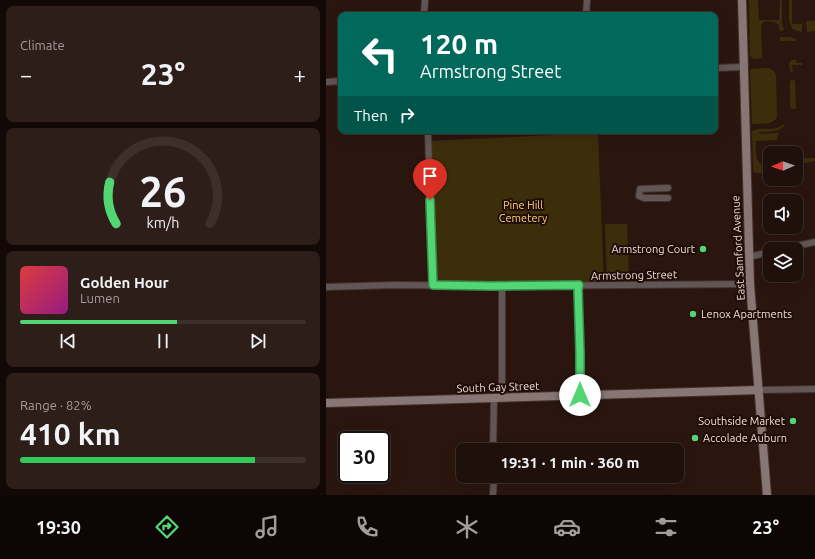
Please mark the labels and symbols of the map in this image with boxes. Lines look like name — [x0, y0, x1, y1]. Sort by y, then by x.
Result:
north arrow — [763, 146, 803, 186]
pin — [413, 159, 447, 200]
street label: East Samford Avenue — [729, 195, 747, 301]
park label: Pine Hill Cemetery — [499, 199, 548, 224]
place label: Armstrong Court — [611, 243, 696, 255]
marker: Armstrong Court — [698, 244, 708, 254]
street label: Armstrong Street — [591, 268, 678, 282]
place label: Lenox Apartments — [701, 308, 792, 320]
marker: Lenox Apartments — [688, 309, 698, 319]
position arrow — [559, 374, 601, 416]
street label: South Gay Street — [456, 380, 540, 394]
place label: Southside Market — [698, 415, 786, 427]
marker: Southside Market — [788, 416, 798, 426]
speed limit sign: 30 — [338, 431, 390, 483]
place label: Accolade Auburn — [703, 432, 787, 444]
marker: Accolade Auburn — [690, 433, 700, 443]

